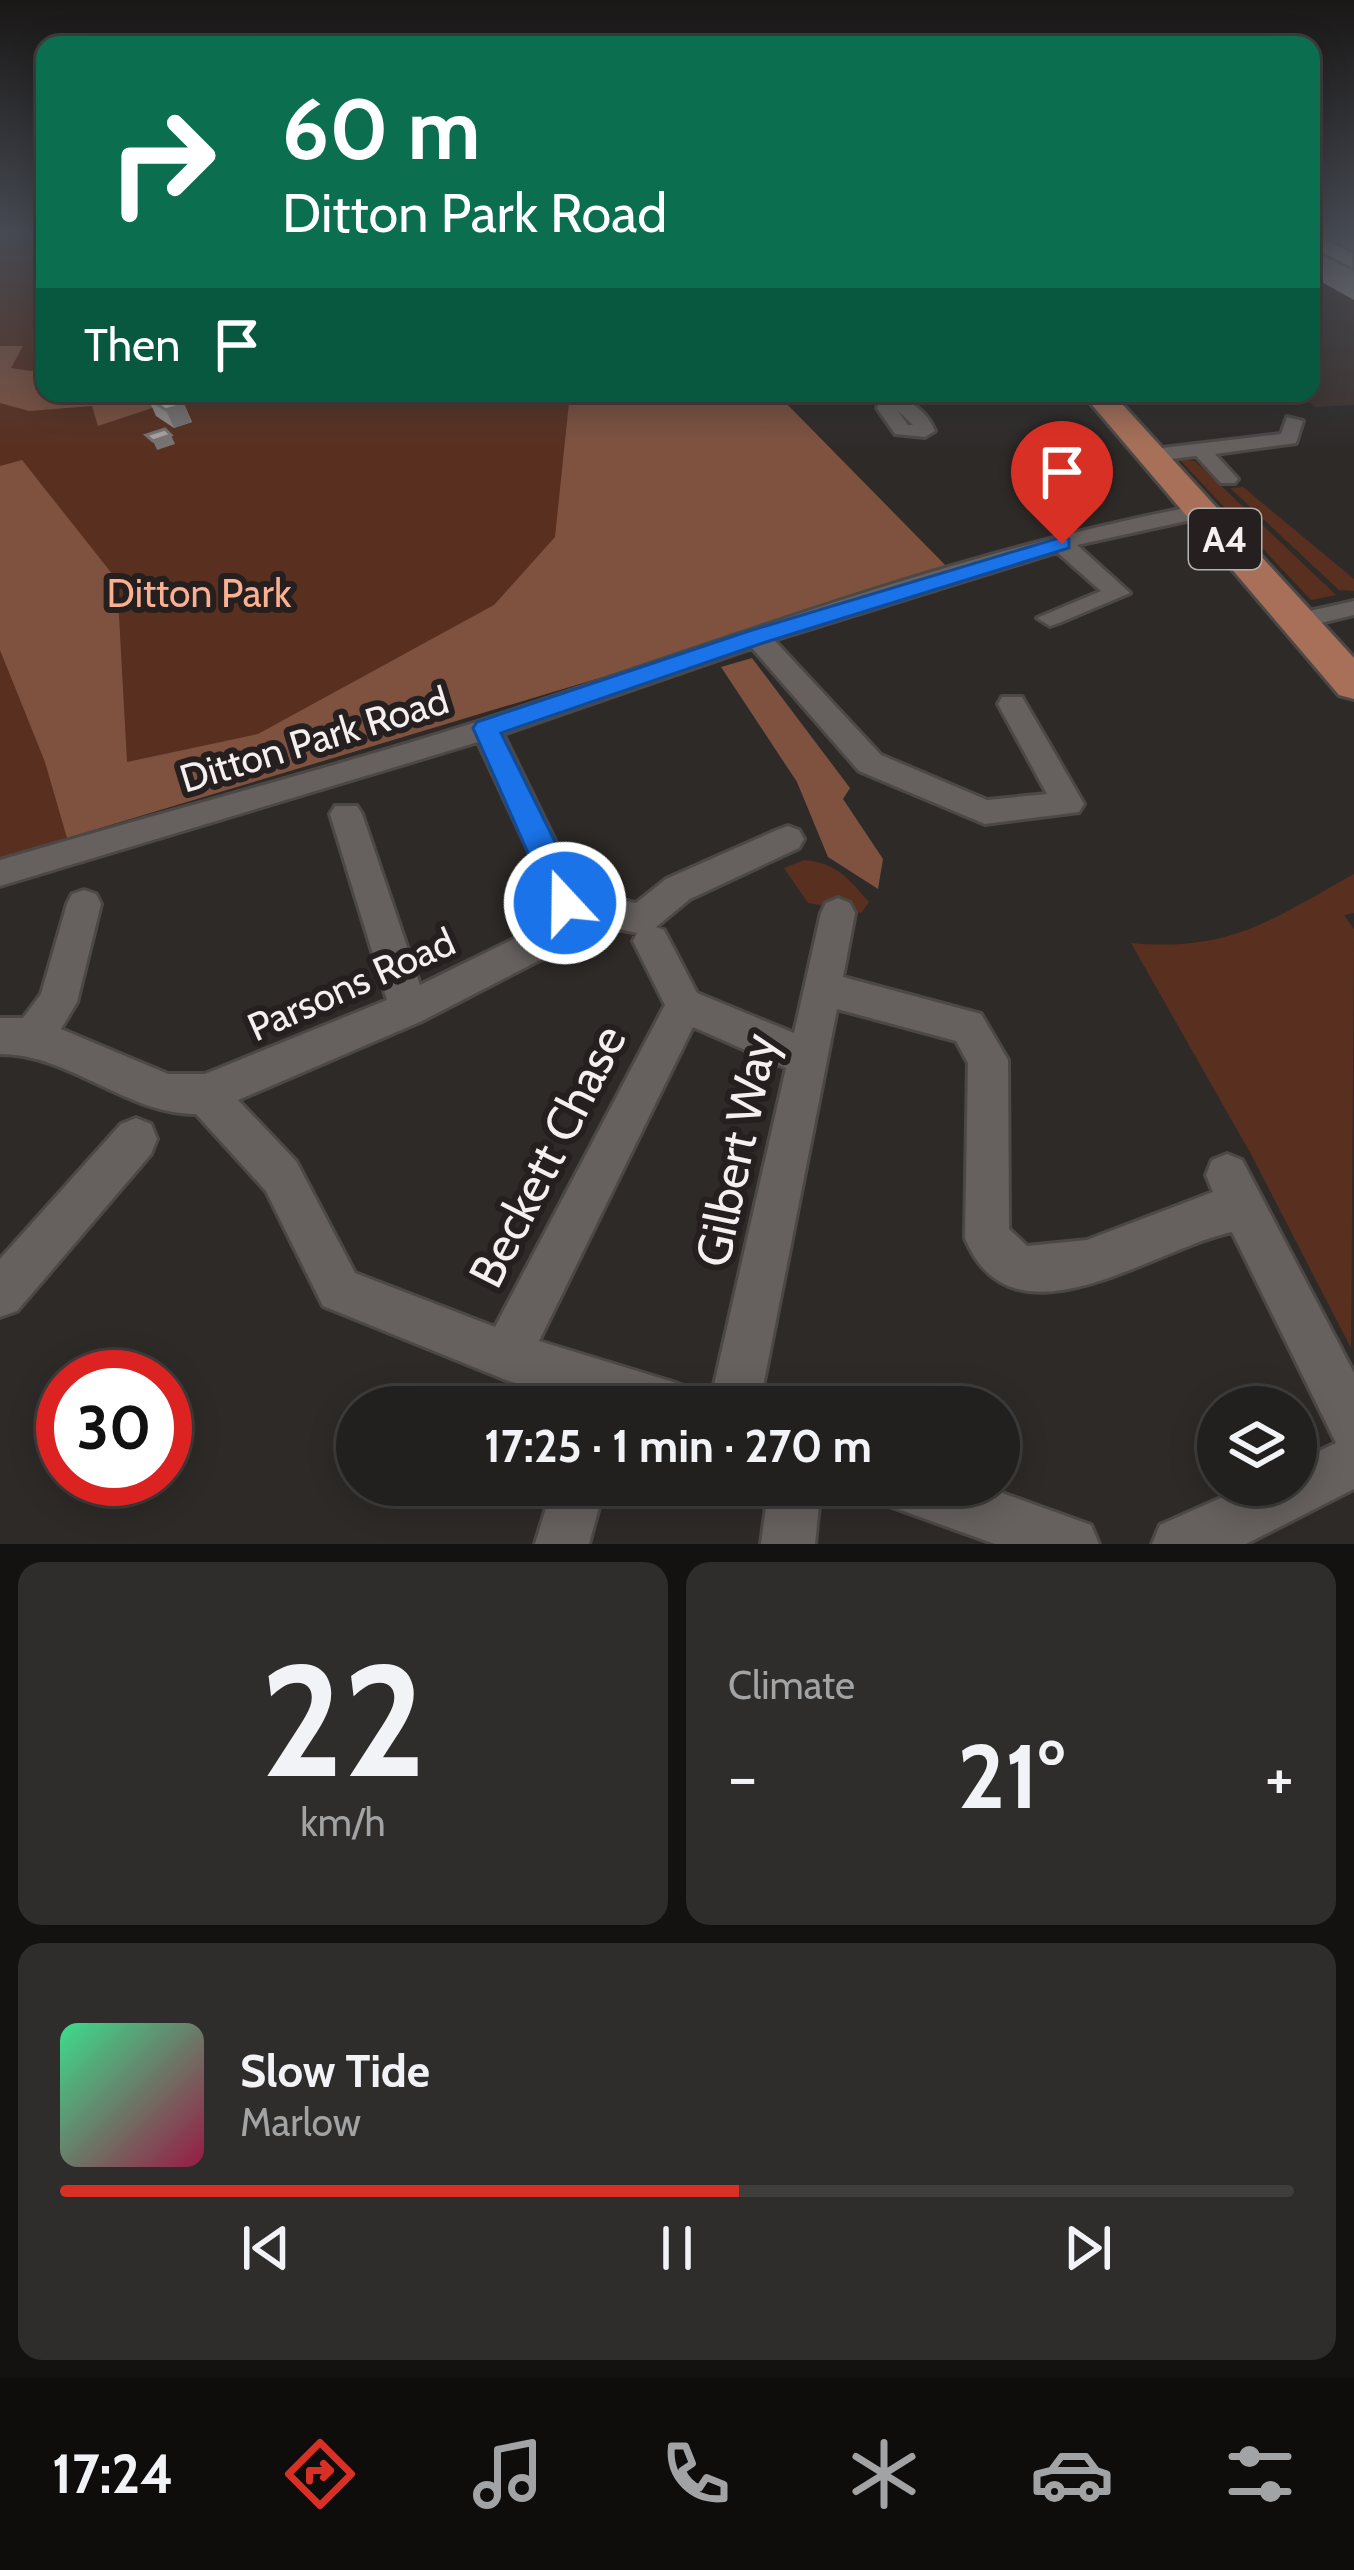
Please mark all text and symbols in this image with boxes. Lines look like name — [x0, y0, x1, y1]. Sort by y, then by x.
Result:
text: 60 m — [282, 78, 480, 180]
icon: right — [84, 84, 240, 240]
text: Ditton Park Road — [282, 180, 667, 246]
icon: arrive — [204, 312, 270, 378]
text: Then — [84, 318, 180, 372]
pin — [1011, 421, 1113, 544]
icon: arrive — [1029, 439, 1095, 505]
road number: A4 — [1189, 509, 1261, 569]
park label: Ditton Park — [107, 569, 292, 617]
street label: Ditton Park Road — [174, 675, 454, 803]
position arrow — [502, 840, 628, 966]
street label: Parsons Road — [240, 917, 462, 1051]
street label: Beckett Chase — [456, 1015, 638, 1297]
street label: Gilbert Way — [683, 1028, 789, 1272]
speed limit sign: 30 — [36, 1350, 192, 1506]
map controls — [1197, 1386, 1317, 1506]
button: layers — [1197, 1386, 1317, 1506]
text: 17:25 · 1 min · 270 m — [484, 1419, 872, 1473]
text: 22 — [260, 1625, 426, 1815]
text: Climate — [728, 1661, 855, 1709]
text: 21° — [958, 1721, 1064, 1831]
text: − — [728, 1736, 757, 1817]
text: + — [1265, 1736, 1294, 1817]
text: km/h — [300, 1798, 386, 1846]
text: Slow Tide — [240, 2044, 430, 2098]
text: Marlow — [240, 2098, 361, 2146]
icon: previous — [233, 2215, 299, 2281]
icon: pause — [644, 2215, 710, 2281]
icon: next — [1055, 2215, 1121, 2281]
icon: directions — [278, 2432, 362, 2516]
icon: music — [466, 2432, 550, 2516]
icon: phone — [654, 2432, 738, 2516]
icon: climate — [842, 2432, 926, 2516]
icon: car — [1030, 2432, 1114, 2516]
icon: filters — [1218, 2432, 1302, 2516]
text: 17:24 — [52, 2441, 174, 2507]

